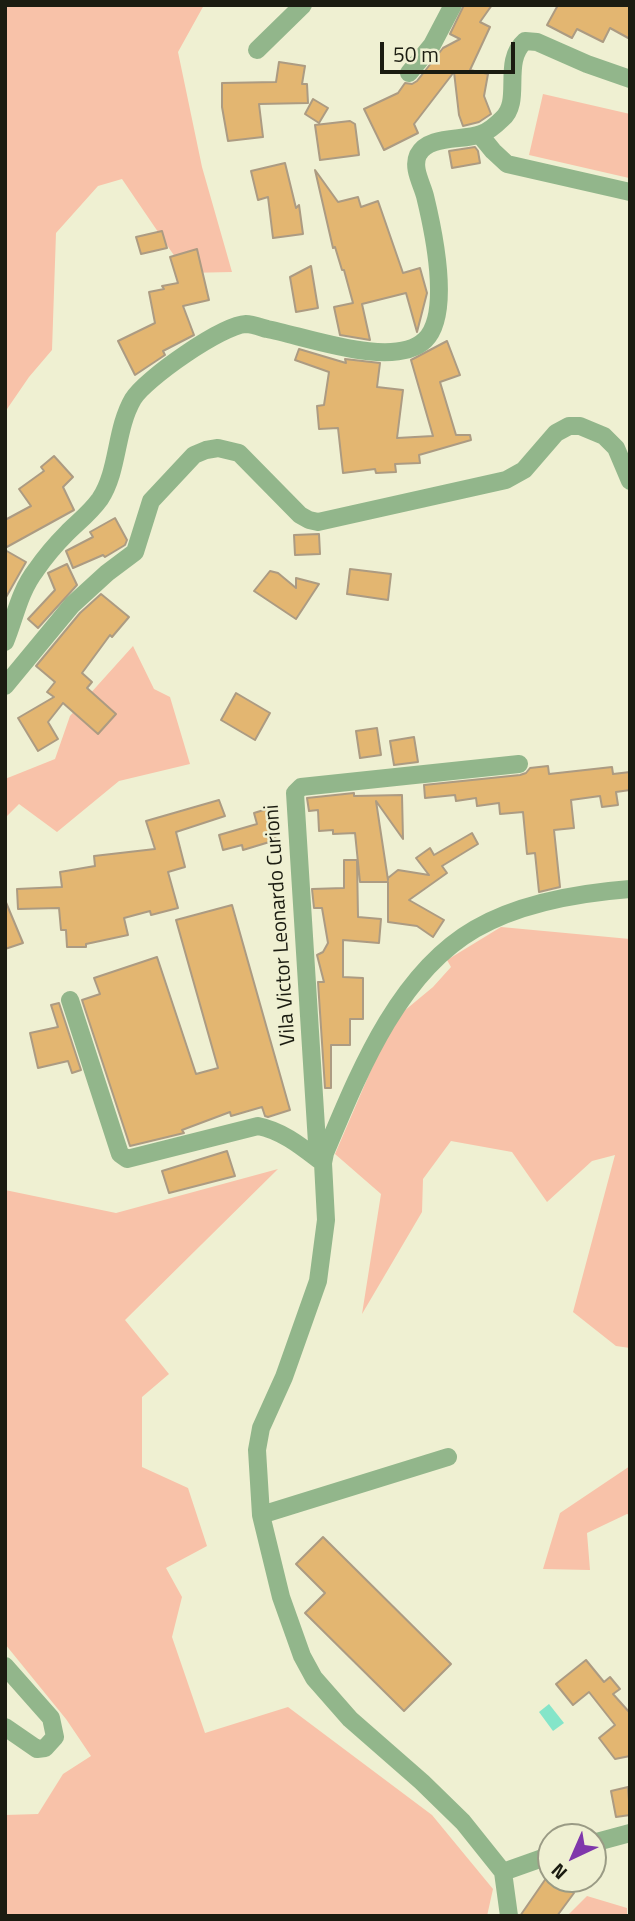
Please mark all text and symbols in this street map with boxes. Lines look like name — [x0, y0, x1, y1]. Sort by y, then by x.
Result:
scale bar — [383, 28, 518, 72]
text: 50 m — [393, 38, 439, 70]
street label: Vila Victor Leonardo Curioni — [260, 804, 302, 1046]
north arrow — [537, 1823, 607, 1893]
text: N — [544, 1857, 573, 1887]

